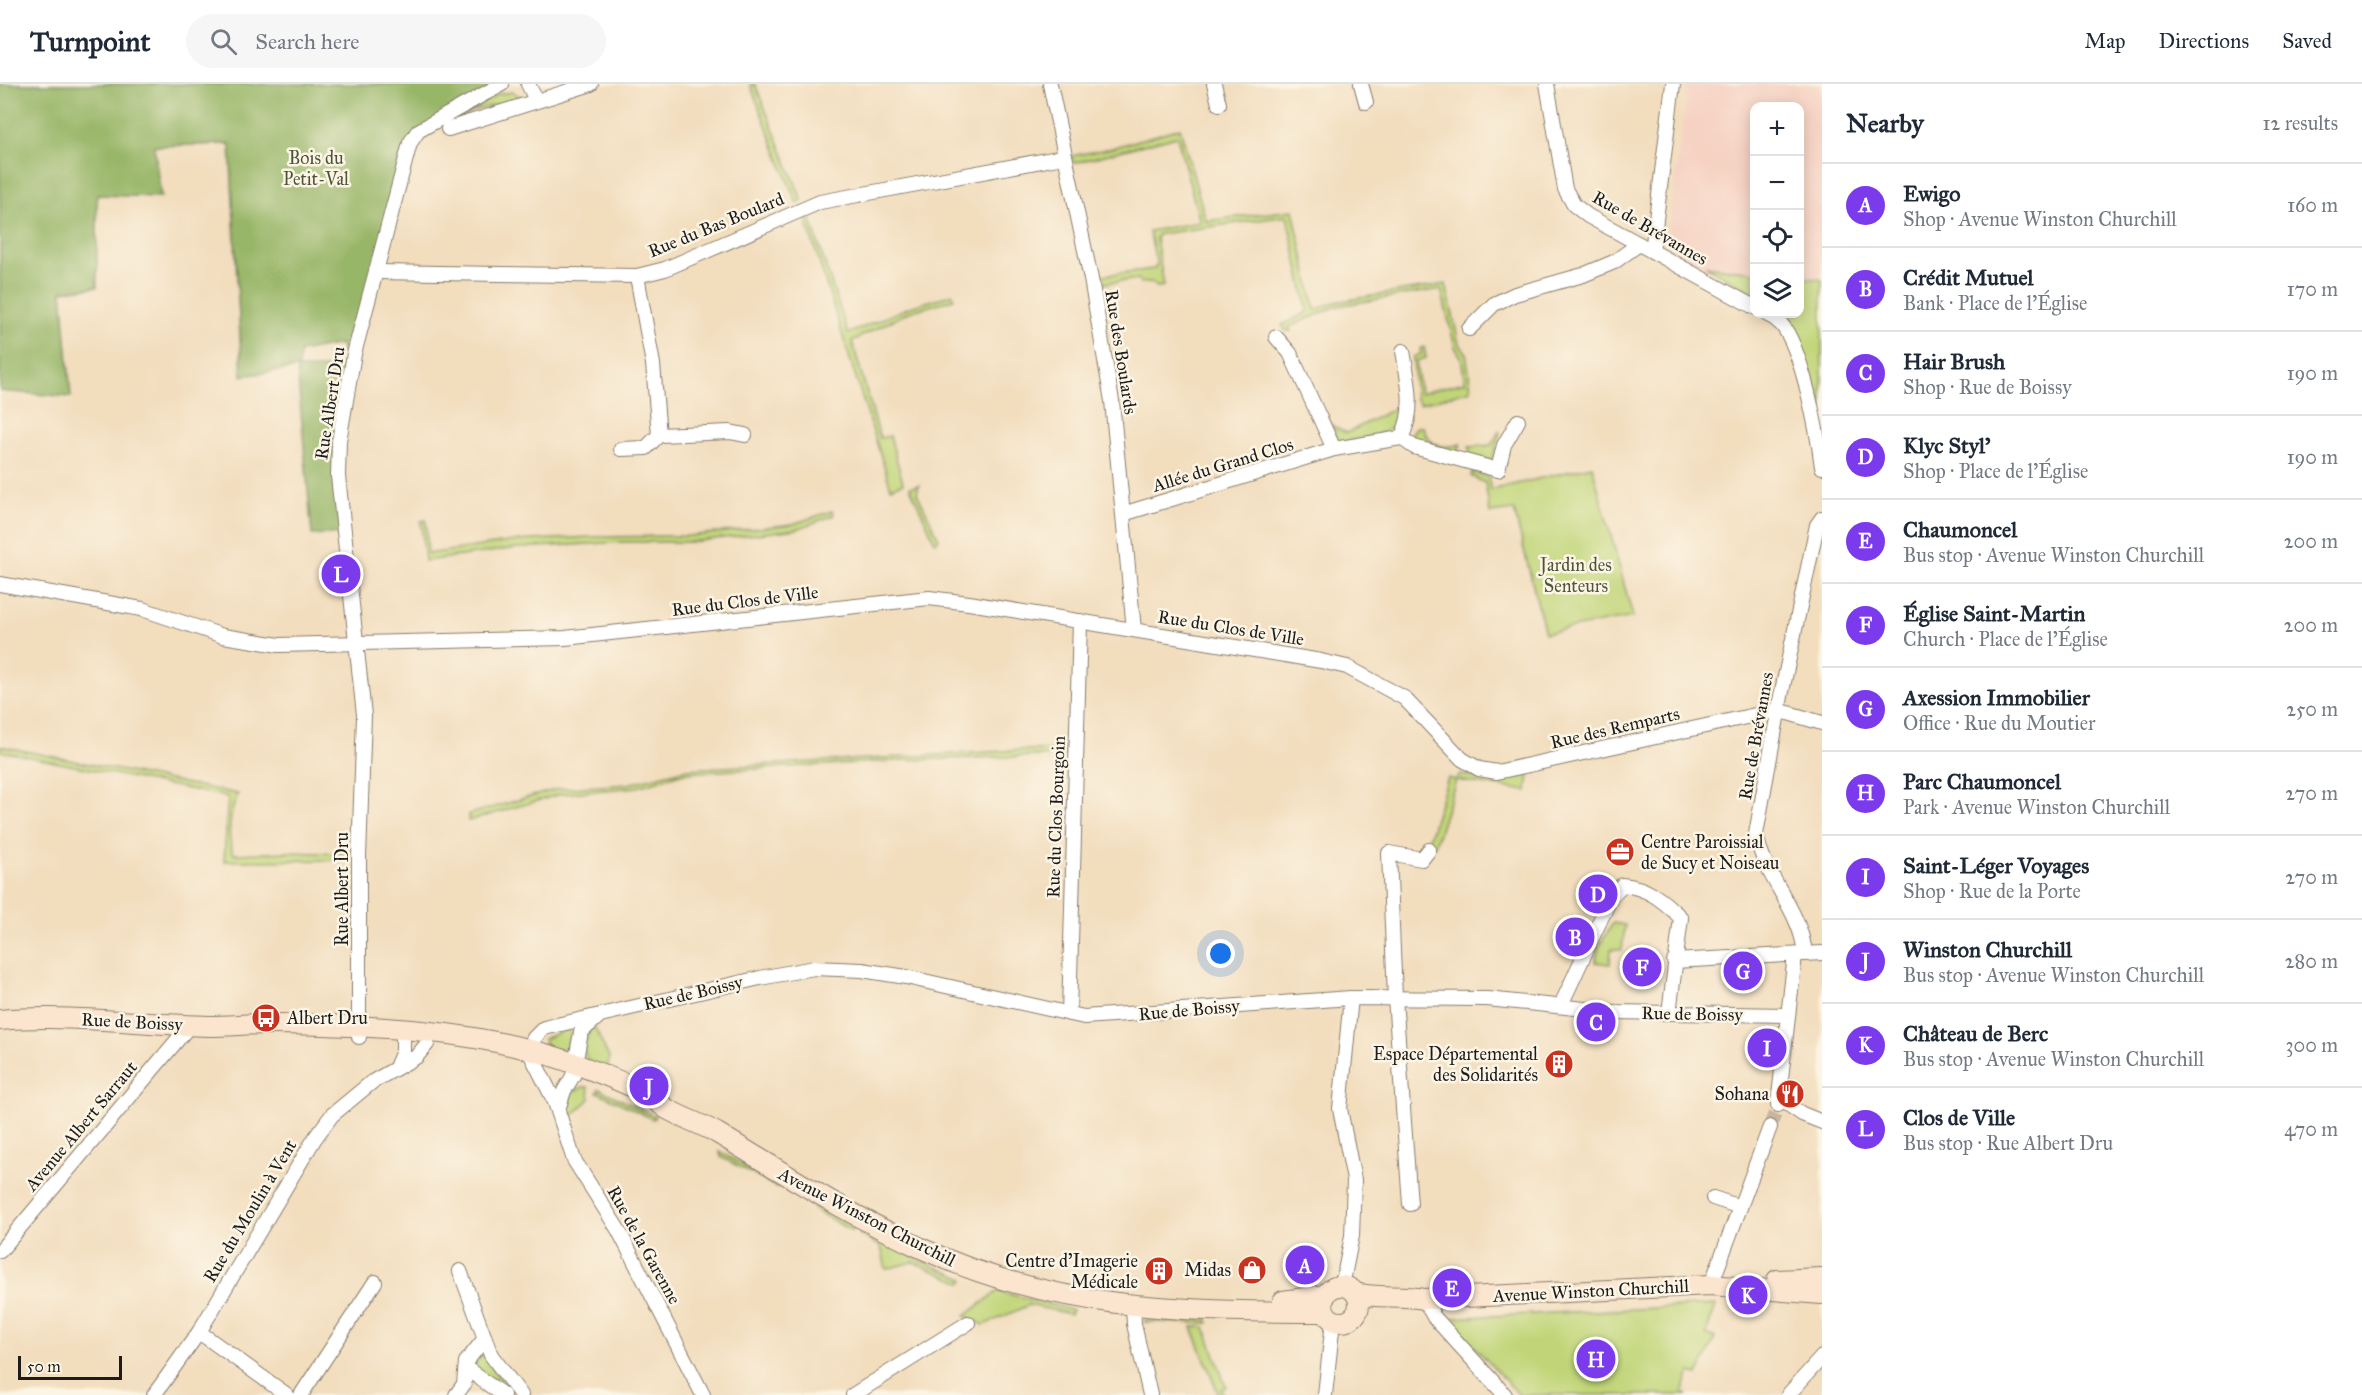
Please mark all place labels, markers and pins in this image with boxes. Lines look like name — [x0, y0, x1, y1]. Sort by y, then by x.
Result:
pin: L — [322, 552, 360, 596]
place label: Centre Paroissial de Sucy et Noiseau — [1641, 831, 1780, 874]
office icon: Centre Paroissial de Sucy et Noiseau — [1604, 836, 1636, 868]
pin: D — [1578, 872, 1618, 916]
pin: B — [1556, 914, 1594, 960]
pin: F — [1622, 944, 1662, 990]
pin: G — [1724, 948, 1762, 994]
pin: C — [1576, 1000, 1616, 1044]
bus stop icon: Albert Dru — [250, 1002, 282, 1034]
place label: Albert Dru — [286, 1007, 368, 1029]
pin: I — [1748, 1026, 1786, 1070]
place label: Espace Départemental des Solidarités — [1373, 1043, 1538, 1086]
building icon: Espace Départemental des Solidarités — [1543, 1048, 1575, 1080]
pin: J — [630, 1064, 668, 1108]
restaurant icon: Sohana — [1774, 1078, 1806, 1110]
place label: Sohana — [1715, 1083, 1769, 1105]
pin: A — [1286, 1242, 1324, 1288]
place label: Centre d'Imagerie Médicale — [1005, 1250, 1138, 1293]
shop icon: Midas — [1236, 1254, 1268, 1286]
building icon: Centre d'Imagerie Médicale — [1143, 1255, 1175, 1287]
place label: Midas — [1184, 1259, 1231, 1281]
pin: E — [1432, 1266, 1472, 1310]
pin: K — [1728, 1272, 1768, 1318]
pin: H — [1576, 1336, 1616, 1382]

